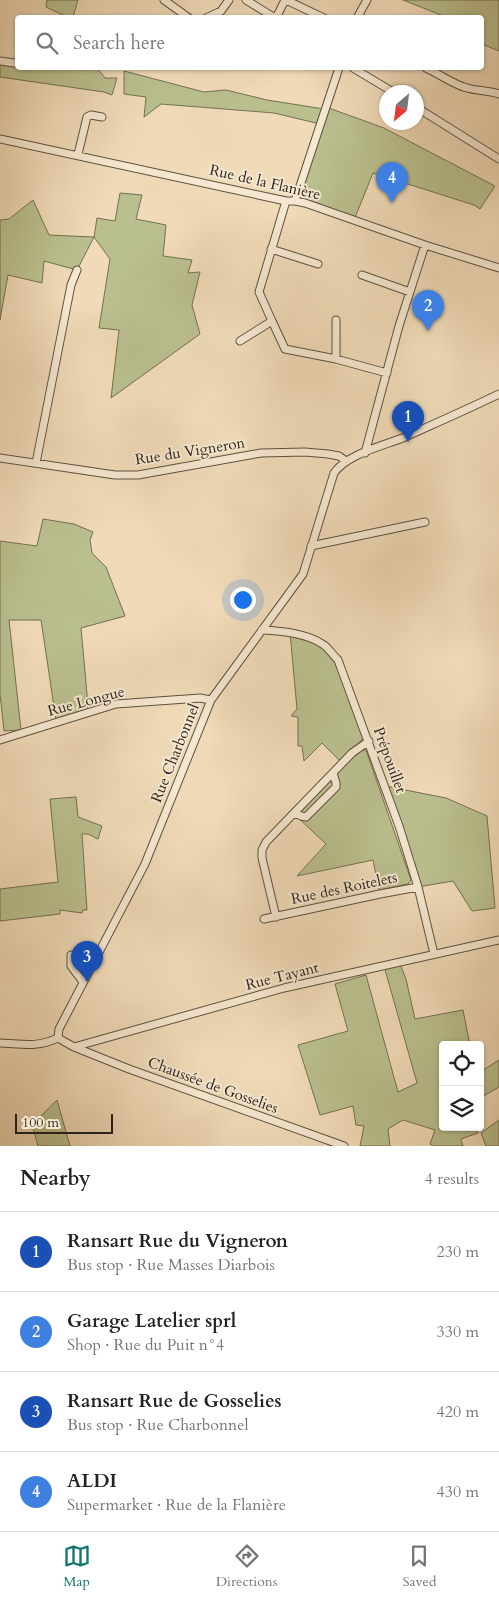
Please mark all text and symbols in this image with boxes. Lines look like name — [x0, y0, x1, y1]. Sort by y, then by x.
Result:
search box — [15, 15, 484, 70]
icon: search — [33, 29, 61, 57]
text: Search here — [73, 30, 165, 56]
north arrow — [379, 85, 424, 130]
street label: Rue de la Flanière — [208, 160, 323, 205]
pin: 4 — [376, 162, 408, 203]
pin: 2 — [412, 290, 444, 331]
pin: 1 — [392, 401, 424, 442]
street label: Rue du Vigneron — [134, 432, 247, 470]
your location — [230, 587, 256, 613]
street label: Rue Longue — [45, 681, 127, 721]
street label: Rue Charbonnel — [146, 700, 204, 805]
street label: Prépouillet — [369, 724, 411, 796]
street label: Rue des Roitelets — [289, 867, 399, 909]
pin: 3 — [71, 941, 103, 982]
street label: Rue Tayant — [243, 957, 321, 995]
map controls — [439, 1041, 484, 1131]
button: locate — [439, 1041, 484, 1086]
street label: Chaussée de Gosselies — [145, 1052, 281, 1118]
button: layers — [439, 1086, 484, 1131]
scale bar — [15, 1111, 112, 1134]
text: 100 m — [22, 1113, 59, 1132]
text: Nearby — [20, 1164, 91, 1193]
text: 4 results — [425, 1168, 479, 1190]
text: Ransart Rue du Vigneron — [67, 1228, 288, 1254]
text: 1 — [32, 1241, 40, 1263]
text: 230 m — [437, 1241, 479, 1263]
text: Bus stop · Rue Masses Diarbois — [67, 1254, 275, 1276]
text: Garage Latelier sprl — [67, 1308, 236, 1334]
text: 2 — [32, 1321, 40, 1343]
text: 330 m — [437, 1321, 479, 1343]
text: Shop · Rue du Puit n°4 — [67, 1334, 224, 1356]
text: Ransart Rue de Gosselies — [67, 1388, 282, 1414]
text: 3 — [32, 1401, 40, 1423]
text: 420 m — [437, 1401, 479, 1423]
text: Bus stop · Rue Charbonnel — [67, 1414, 248, 1436]
text: ALDI — [67, 1468, 117, 1494]
text: 4 — [32, 1481, 40, 1503]
text: 430 m — [437, 1481, 479, 1503]
text: Supermarket · Rue de la Flanière — [67, 1494, 286, 1516]
tab: Map — [63, 1542, 91, 1591]
tab: Directions — [216, 1542, 277, 1591]
tab: Saved — [402, 1542, 436, 1591]

